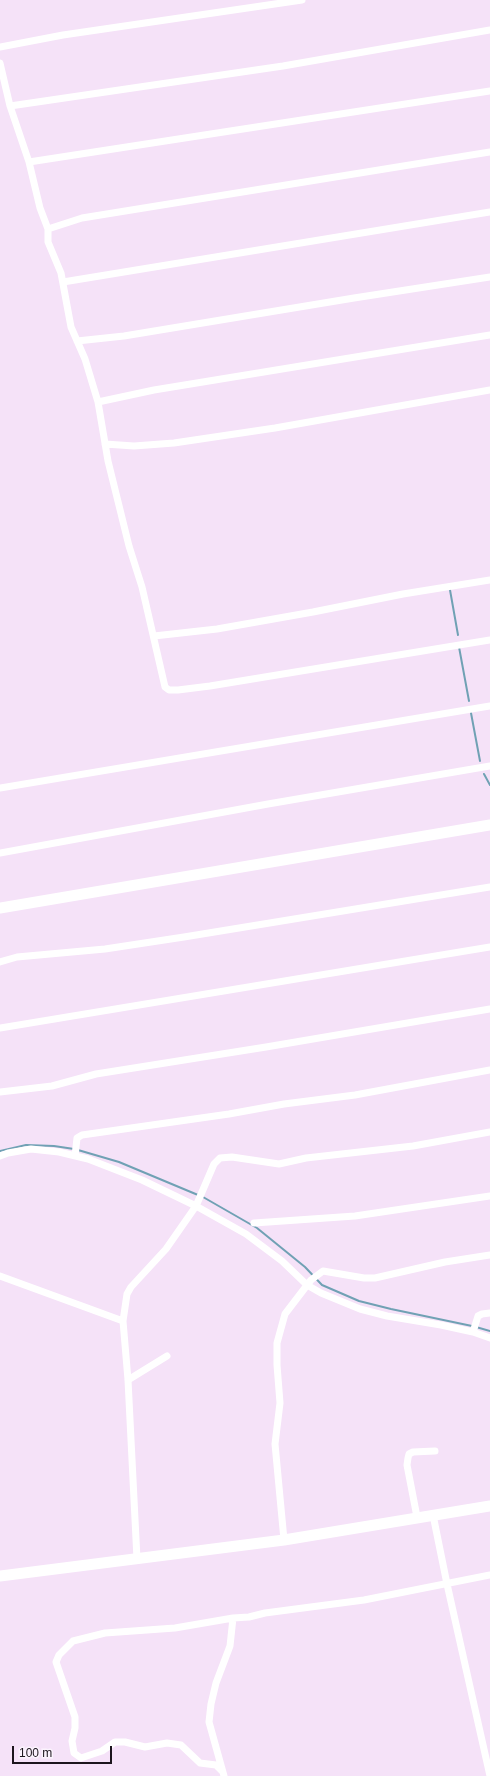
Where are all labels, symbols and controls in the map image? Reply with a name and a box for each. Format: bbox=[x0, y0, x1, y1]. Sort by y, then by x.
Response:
scale bar bbox=[14, 1738, 114, 1764]
text: 100 m bbox=[19, 1746, 52, 1760]

